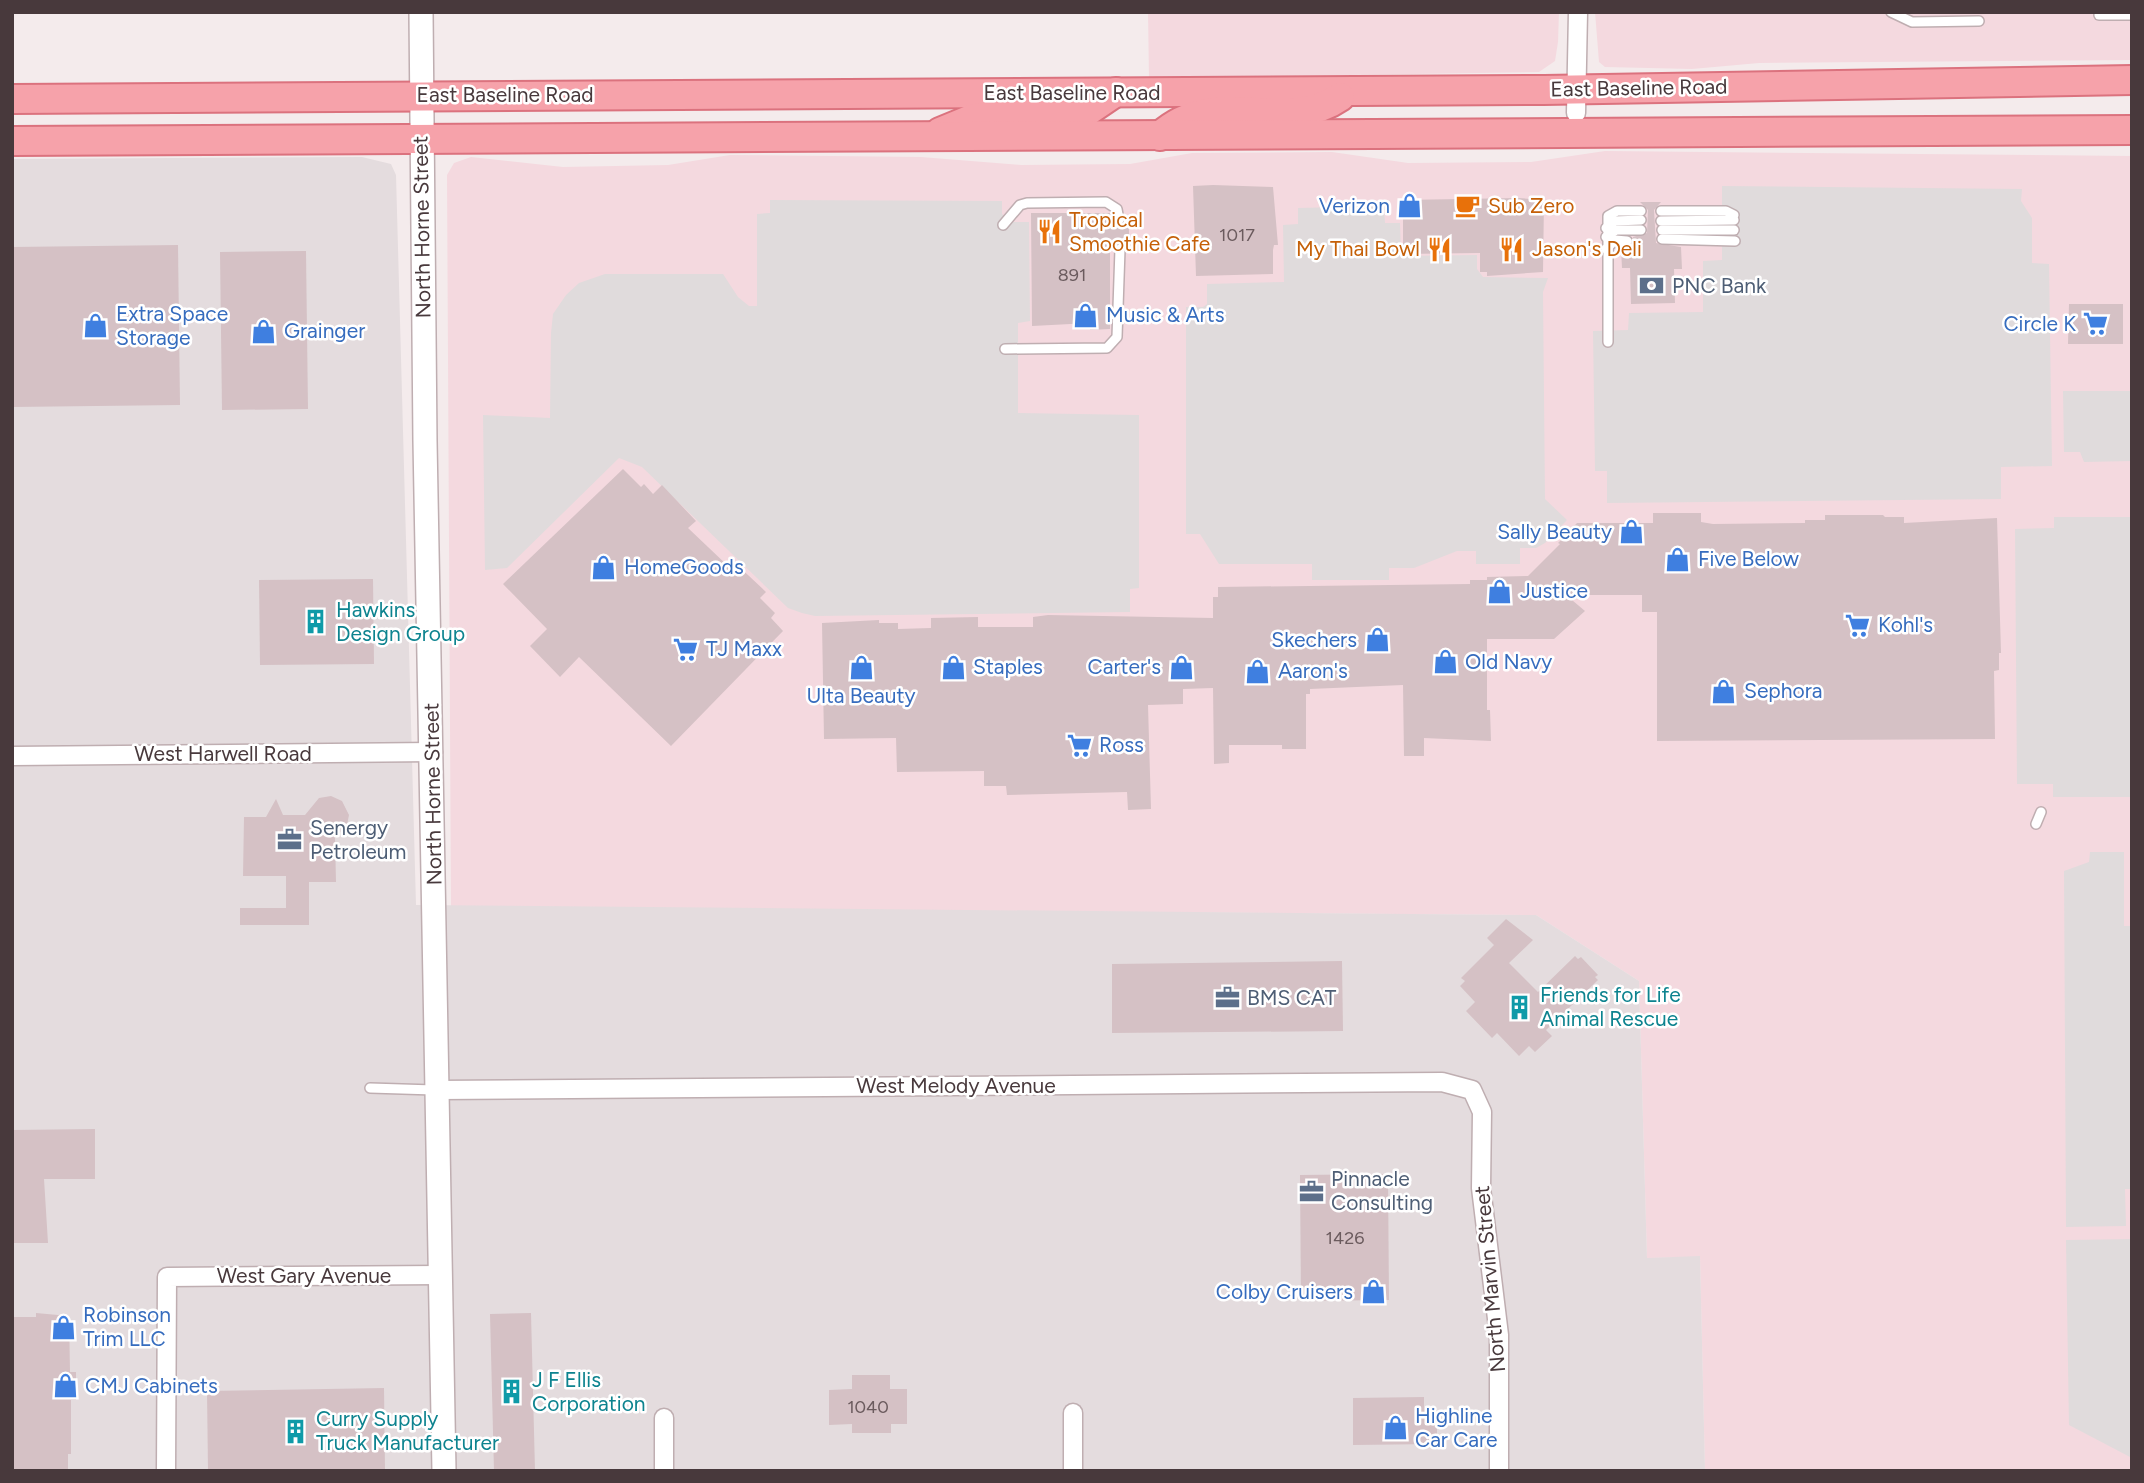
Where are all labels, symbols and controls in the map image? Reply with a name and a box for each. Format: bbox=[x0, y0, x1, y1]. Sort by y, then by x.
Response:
street label: East Baseline Road bbox=[1550, 73, 1728, 102]
street label: East Baseline Road bbox=[983, 80, 1161, 105]
street label: East Baseline Road bbox=[416, 82, 594, 107]
street label: North Horne Street bbox=[407, 135, 436, 319]
shop icon: Verizon bbox=[1396, 192, 1424, 220]
cafe icon: Sub Zero bbox=[1454, 192, 1482, 220]
place label: Verizon bbox=[1319, 193, 1390, 218]
place label: Sub Zero bbox=[1488, 193, 1574, 218]
place label: Tropical Smoothie Cafe bbox=[1069, 207, 1210, 256]
restaurant icon: Tropical Smoothie Cafe bbox=[1035, 218, 1063, 246]
house number: 1017 bbox=[1219, 224, 1255, 246]
restaurant icon: My Thai Bowl bbox=[1426, 235, 1454, 263]
restaurant icon: Jason's Deli bbox=[1498, 235, 1526, 263]
place label: My Thai Bowl bbox=[1296, 236, 1420, 261]
place label: Jason's Deli bbox=[1532, 236, 1642, 261]
house number: 891 bbox=[1058, 264, 1086, 286]
bank icon: PNC Bank bbox=[1638, 272, 1666, 300]
place label: PNC Bank bbox=[1672, 273, 1767, 298]
place label: Extra Space Storage bbox=[116, 301, 228, 350]
shop icon: Music & Arts bbox=[1072, 301, 1100, 329]
place label: Music & Arts bbox=[1106, 302, 1224, 327]
supermarket icon: Circle K bbox=[2082, 310, 2110, 338]
place label: Circle K bbox=[2003, 311, 2076, 336]
shop icon: Extra Space Storage bbox=[82, 312, 110, 340]
shop icon: Grainger bbox=[250, 317, 278, 345]
place label: Grainger bbox=[284, 318, 365, 343]
shop icon: Sally Beauty bbox=[1618, 518, 1646, 546]
place label: Sally Beauty bbox=[1497, 519, 1612, 544]
shop icon: Five Below bbox=[1664, 545, 1692, 573]
place label: Five Below bbox=[1698, 546, 1799, 571]
shop icon: HomeGoods bbox=[590, 553, 618, 581]
place label: HomeGoods bbox=[624, 554, 744, 579]
shop icon: Justice bbox=[1486, 577, 1514, 605]
place label: Justice bbox=[1520, 578, 1588, 603]
place label: Hawkins Design Group bbox=[336, 597, 465, 646]
building icon: Hawkins Design Group bbox=[302, 608, 330, 636]
supermarket icon: Kohl's bbox=[1844, 611, 1872, 639]
place label: Kohl's bbox=[1878, 612, 1933, 637]
shop icon: Skechers bbox=[1363, 626, 1391, 654]
place label: Skechers bbox=[1271, 627, 1357, 652]
supermarket icon: TJ Maxx bbox=[672, 635, 700, 663]
place label: TJ Maxx bbox=[706, 636, 782, 661]
shop icon: Old Navy bbox=[1431, 648, 1459, 676]
place label: Old Navy bbox=[1465, 649, 1552, 674]
shop icon: Ulta Beauty bbox=[847, 653, 875, 681]
shop icon: Staples bbox=[939, 653, 967, 681]
shop icon: Carter's bbox=[1167, 653, 1195, 681]
place label: Staples bbox=[973, 654, 1043, 679]
place label: Carter's bbox=[1088, 654, 1161, 679]
shop icon: Aaron's bbox=[1244, 657, 1272, 685]
place label: Aaron's bbox=[1278, 658, 1348, 683]
shop icon: Sephora bbox=[1710, 677, 1738, 705]
place label: Sephora bbox=[1744, 678, 1822, 703]
place label: Ulta Beauty bbox=[807, 683, 915, 708]
street label: North Horne Street bbox=[418, 702, 447, 886]
supermarket icon: Ross bbox=[1065, 731, 1093, 759]
place label: Ross bbox=[1099, 732, 1144, 757]
street label: West Harwell Road bbox=[134, 741, 312, 766]
place label: Senergy Petroleum bbox=[310, 815, 406, 864]
office icon: Senergy Petroleum bbox=[276, 826, 304, 854]
place label: Friends for Life Animal Rescue bbox=[1540, 982, 1681, 1031]
office icon: BMS CAT bbox=[1213, 984, 1241, 1012]
place label: BMS CAT bbox=[1247, 985, 1337, 1010]
building icon: Friends for Life Animal Rescue bbox=[1506, 993, 1534, 1021]
street label: West Melody Avenue bbox=[856, 1073, 1056, 1098]
place label: Pinnacle Consulting bbox=[1331, 1166, 1433, 1215]
office icon: Pinnacle Consulting bbox=[1297, 1177, 1325, 1205]
street label: North Marvin Street bbox=[1469, 1185, 1510, 1374]
house number: 1426 bbox=[1326, 1227, 1364, 1249]
street label: West Gary Avenue bbox=[217, 1263, 391, 1288]
shop icon: Colby Cruisers bbox=[1359, 1278, 1387, 1306]
place label: Colby Cruisers bbox=[1216, 1279, 1353, 1304]
place label: Robinson Trim LLC bbox=[83, 1302, 171, 1351]
shop icon: Robinson Trim LLC bbox=[49, 1313, 77, 1341]
place label: J F Ellis Corporation bbox=[532, 1367, 646, 1416]
shop icon: CMJ Cabinets bbox=[51, 1372, 79, 1400]
place label: CMJ Cabinets bbox=[85, 1373, 218, 1398]
building icon: J F Ellis Corporation bbox=[498, 1378, 526, 1406]
house number: 1040 bbox=[847, 1396, 889, 1418]
place label: Highline Car Care bbox=[1415, 1403, 1498, 1452]
place label: Curry Supply Truck Manufacturer bbox=[316, 1406, 499, 1455]
shop icon: Highline Car Care bbox=[1381, 1414, 1409, 1442]
building icon: Curry Supply Truck Manufacturer bbox=[282, 1417, 310, 1445]

